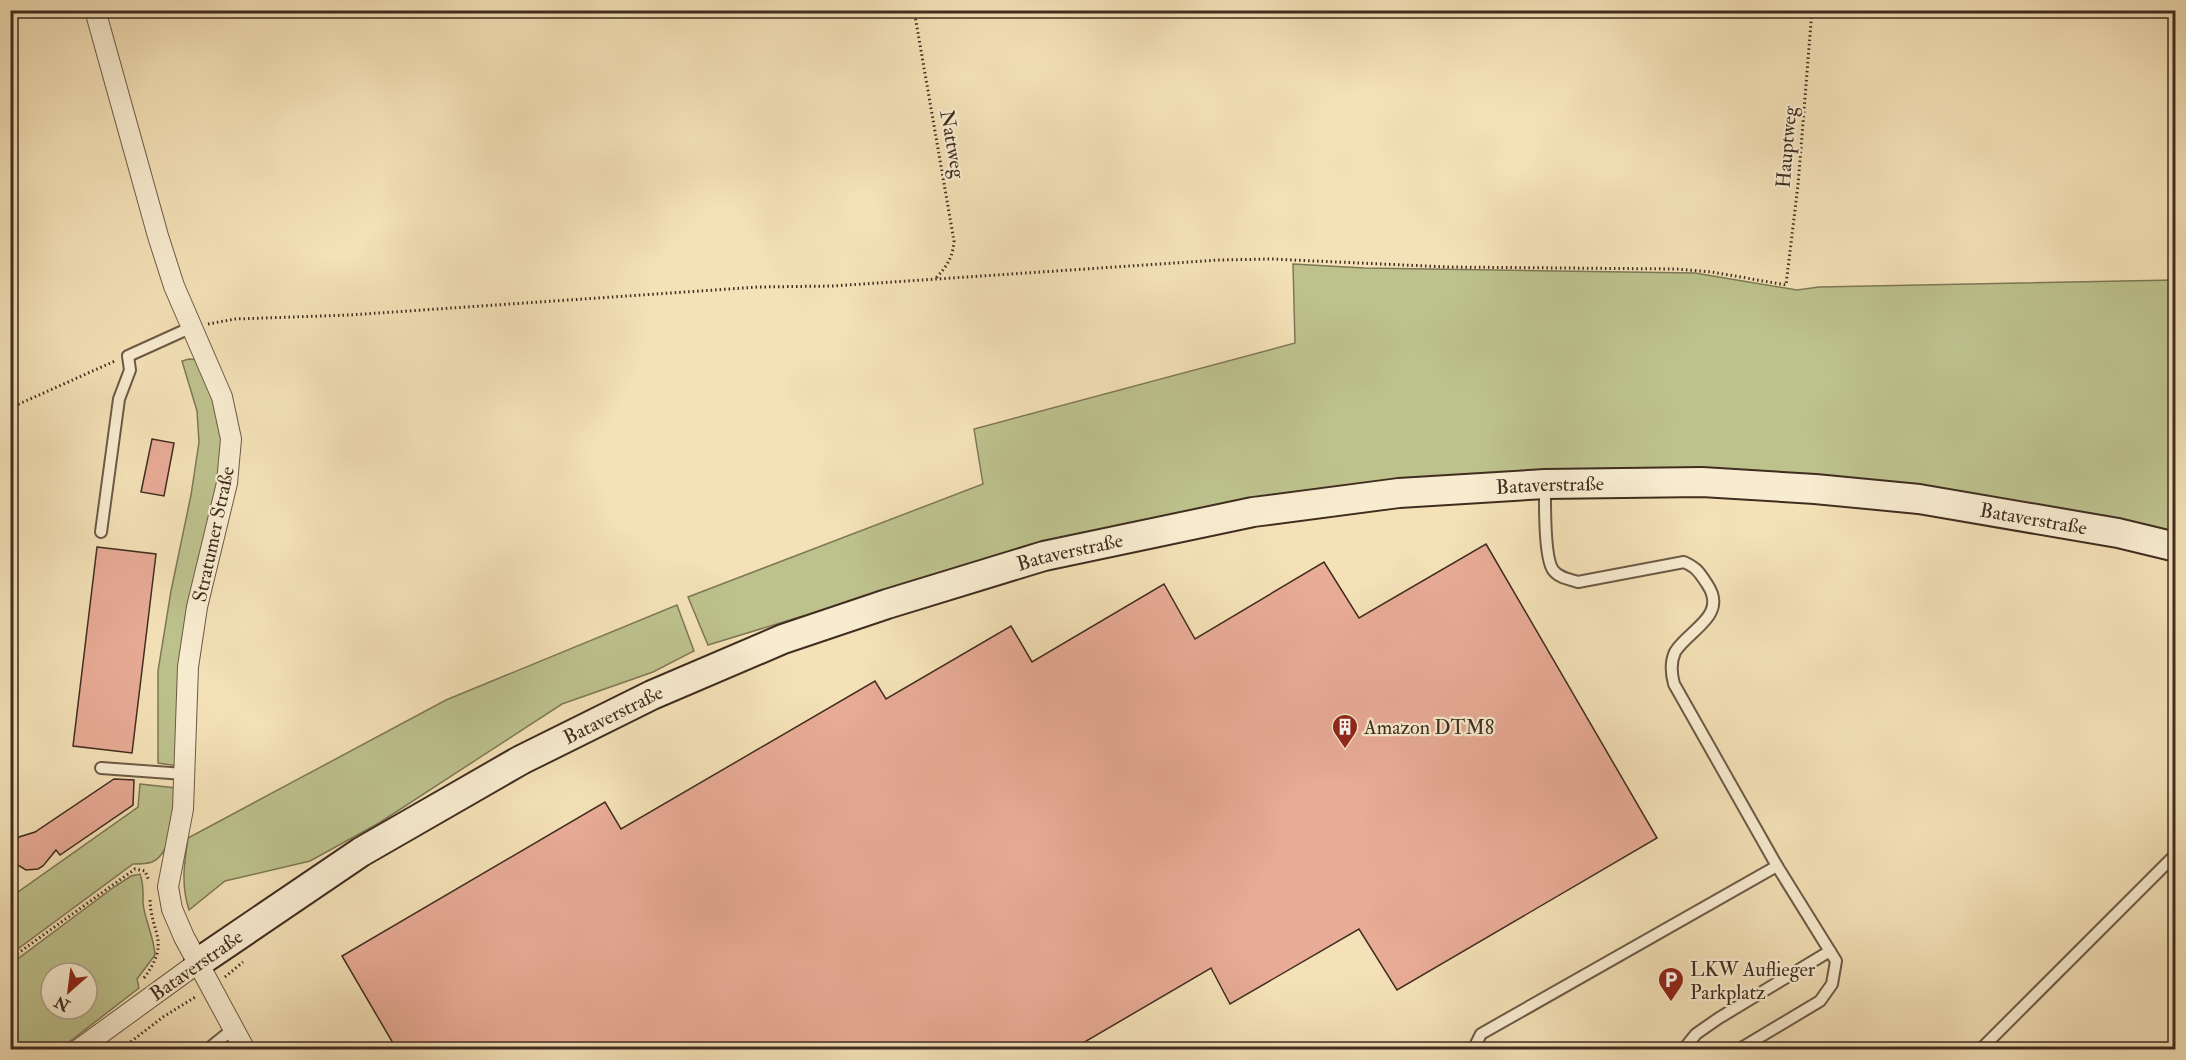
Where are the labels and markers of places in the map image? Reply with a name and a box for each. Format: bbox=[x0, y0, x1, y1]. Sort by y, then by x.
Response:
building icon: Amazon DTM8 bbox=[1330, 712, 1360, 750]
place label: Amazon DTM8 bbox=[1363, 715, 1494, 740]
place label: LKW Auflieger Parkplatz bbox=[1690, 957, 1816, 1006]
parking icon: LKW Auflieger Parkplatz bbox=[1656, 965, 1686, 1003]

